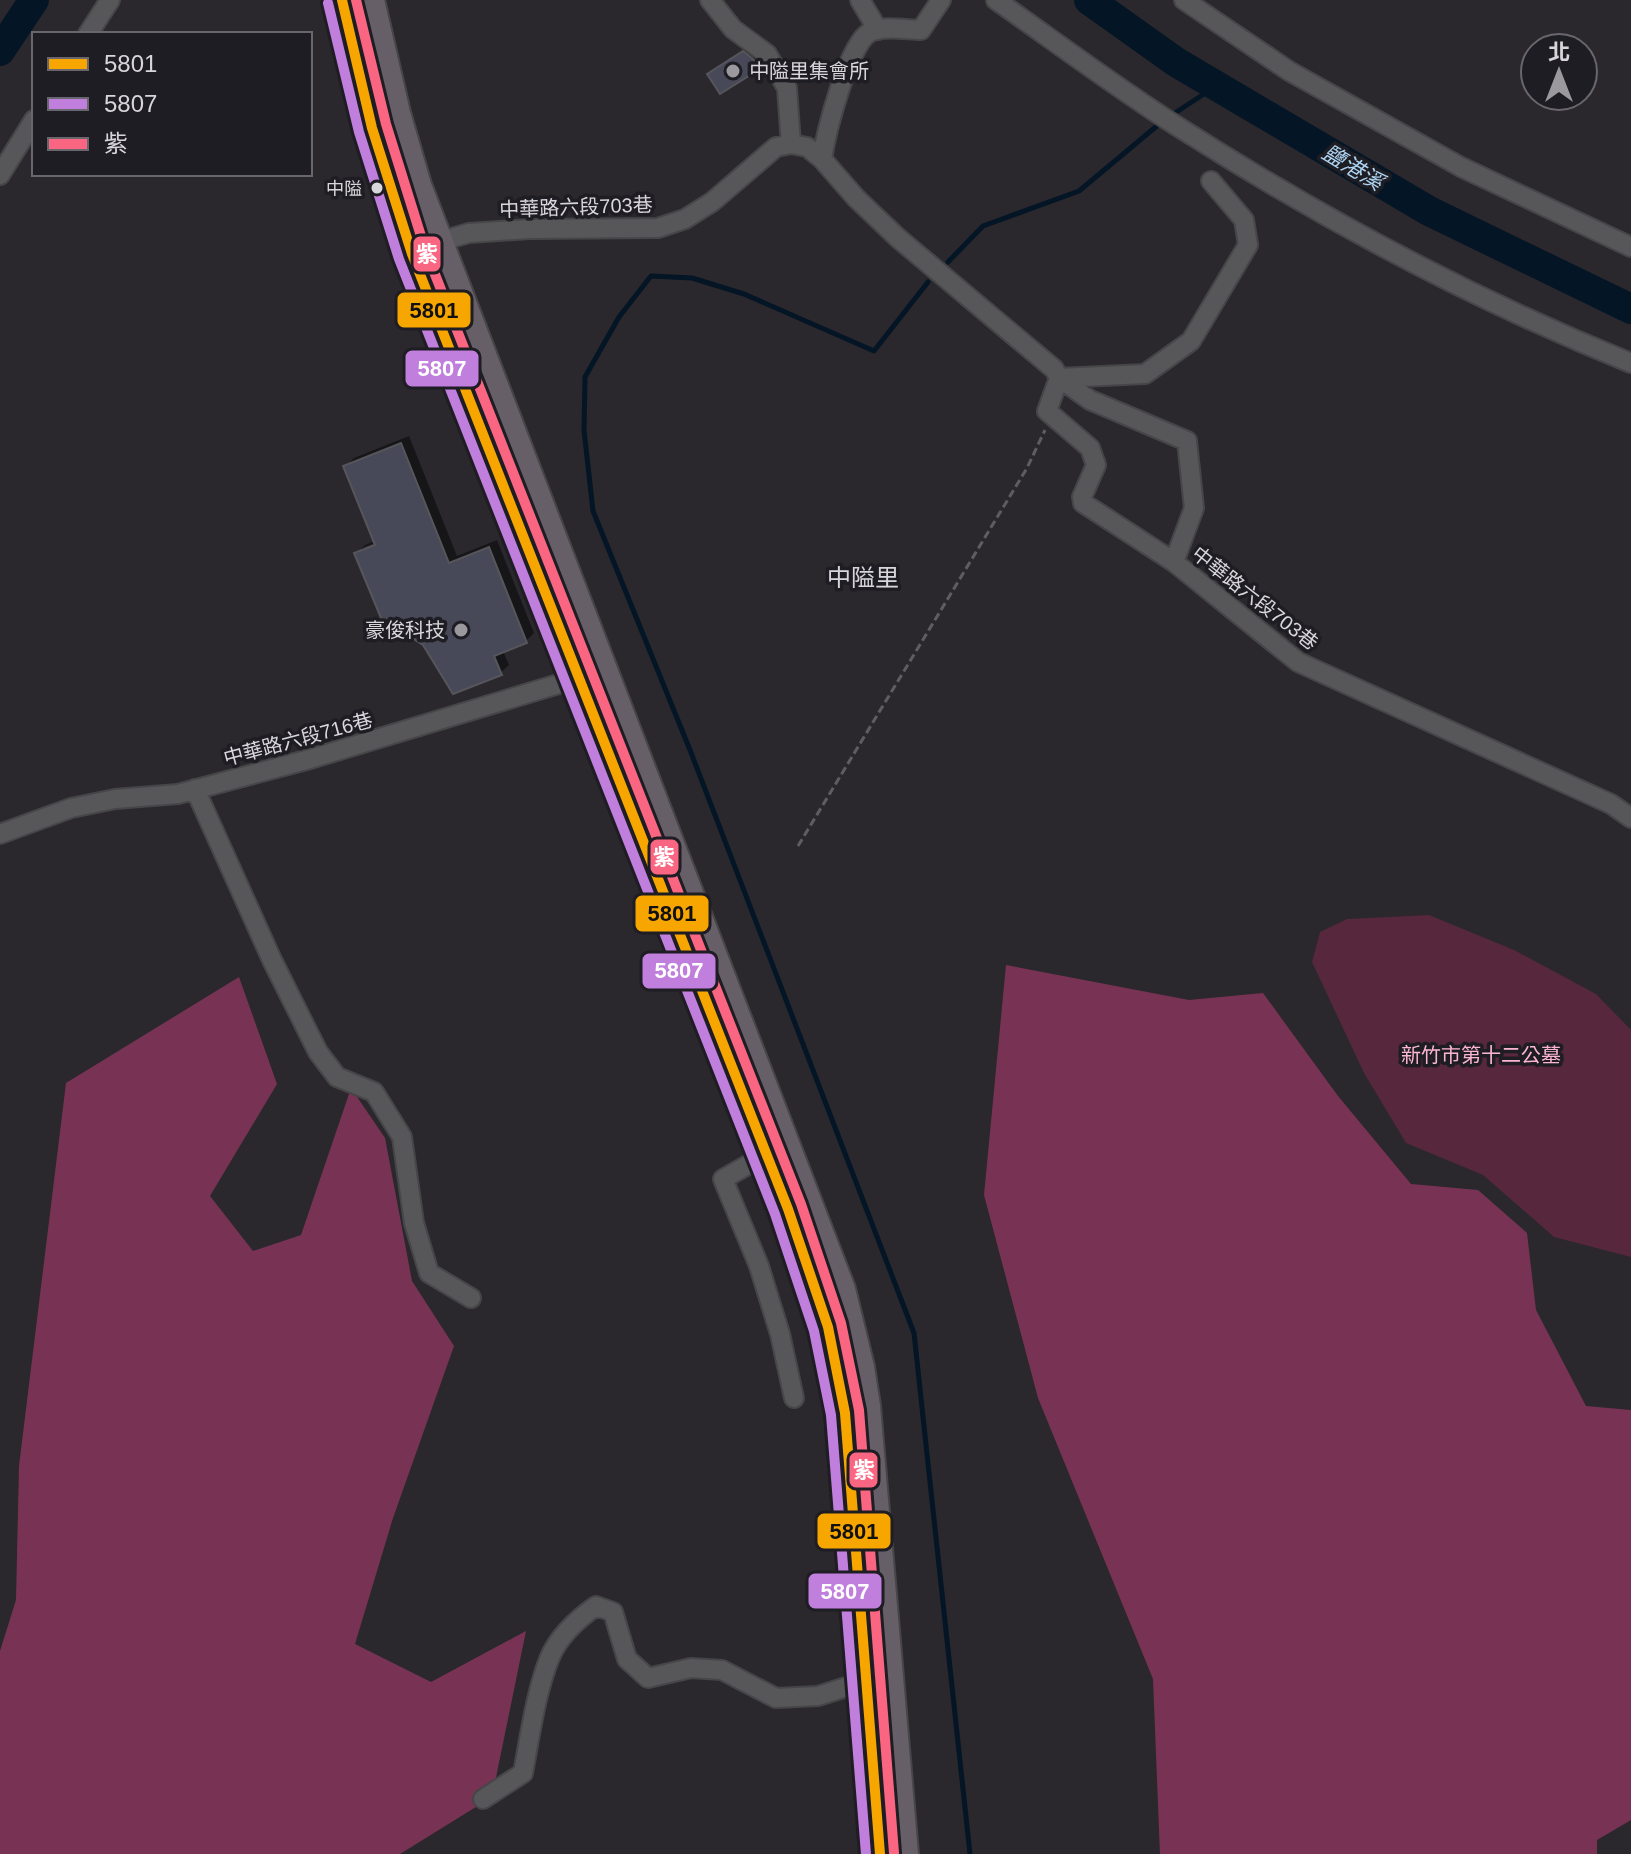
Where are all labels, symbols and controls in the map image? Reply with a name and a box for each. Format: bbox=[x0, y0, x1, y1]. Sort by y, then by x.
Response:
legend bbox=[32, 32, 312, 176]
north arrow bbox=[1519, 32, 1599, 112]
text: 北 bbox=[1548, 40, 1570, 65]
text: 5801 bbox=[104, 50, 157, 77]
place label: 中隘里集會所 bbox=[749, 60, 869, 82]
marker: 中隘里集會所 bbox=[724, 62, 742, 80]
text: 5807 bbox=[104, 90, 157, 117]
text: 紫 bbox=[104, 130, 128, 157]
water label: 鹽港溪 bbox=[1318, 140, 1390, 197]
place label: 中隘 bbox=[326, 179, 362, 199]
marker: 中隘 bbox=[369, 180, 385, 196]
street label: 中華路六段703巷 bbox=[499, 193, 653, 221]
line badge: 紫 bbox=[412, 235, 442, 273]
text: 紫 bbox=[416, 242, 438, 267]
line badge: 5801 bbox=[396, 291, 472, 329]
text: 5801 bbox=[410, 298, 458, 323]
line badge: 5807 bbox=[404, 349, 480, 388]
text: 5807 bbox=[418, 356, 466, 381]
street label: 中華路六段703巷 bbox=[1188, 542, 1322, 654]
district label: 中隘里 bbox=[827, 564, 899, 591]
place label: 豪俊科技 bbox=[365, 619, 445, 641]
marker: 豪俊科技 bbox=[452, 621, 470, 639]
street label: 中華路六段716巷 bbox=[221, 709, 375, 769]
line badge: 紫 bbox=[649, 838, 680, 876]
text: 紫 bbox=[653, 845, 675, 870]
line badge: 5801 bbox=[634, 894, 710, 933]
text: 5801 bbox=[648, 901, 696, 926]
line badge: 5807 bbox=[641, 952, 717, 990]
text: 5807 bbox=[655, 958, 703, 983]
park label: 新竹市第十二公墓 bbox=[1401, 1044, 1561, 1066]
line badge: 紫 bbox=[848, 1451, 879, 1489]
text: 紫 bbox=[853, 1458, 875, 1483]
line badge: 5801 bbox=[816, 1512, 892, 1550]
text: 5801 bbox=[830, 1519, 878, 1544]
line badge: 5807 bbox=[807, 1572, 883, 1610]
text: 5807 bbox=[821, 1579, 869, 1604]

